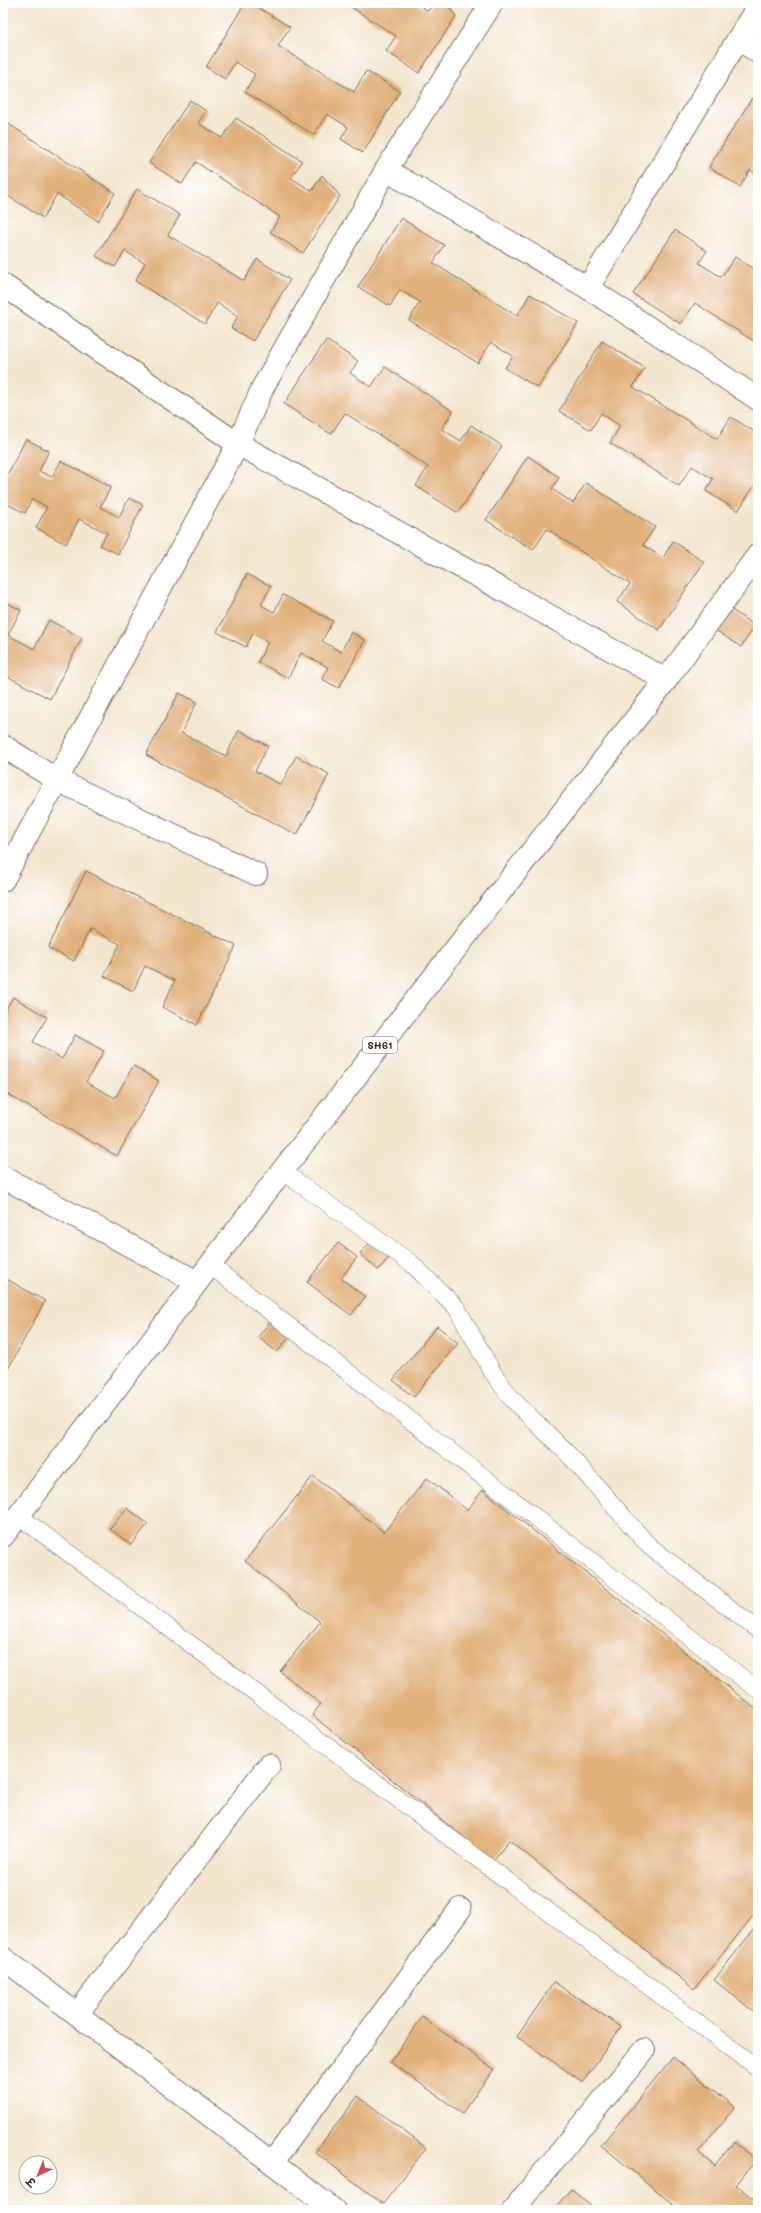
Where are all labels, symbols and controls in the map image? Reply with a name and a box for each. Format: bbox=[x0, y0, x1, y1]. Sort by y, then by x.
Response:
road number: SH61 bbox=[363, 1037, 397, 1053]
north arrow bbox=[18, 2155, 58, 2195]
text: उ bbox=[22, 2173, 39, 2191]

